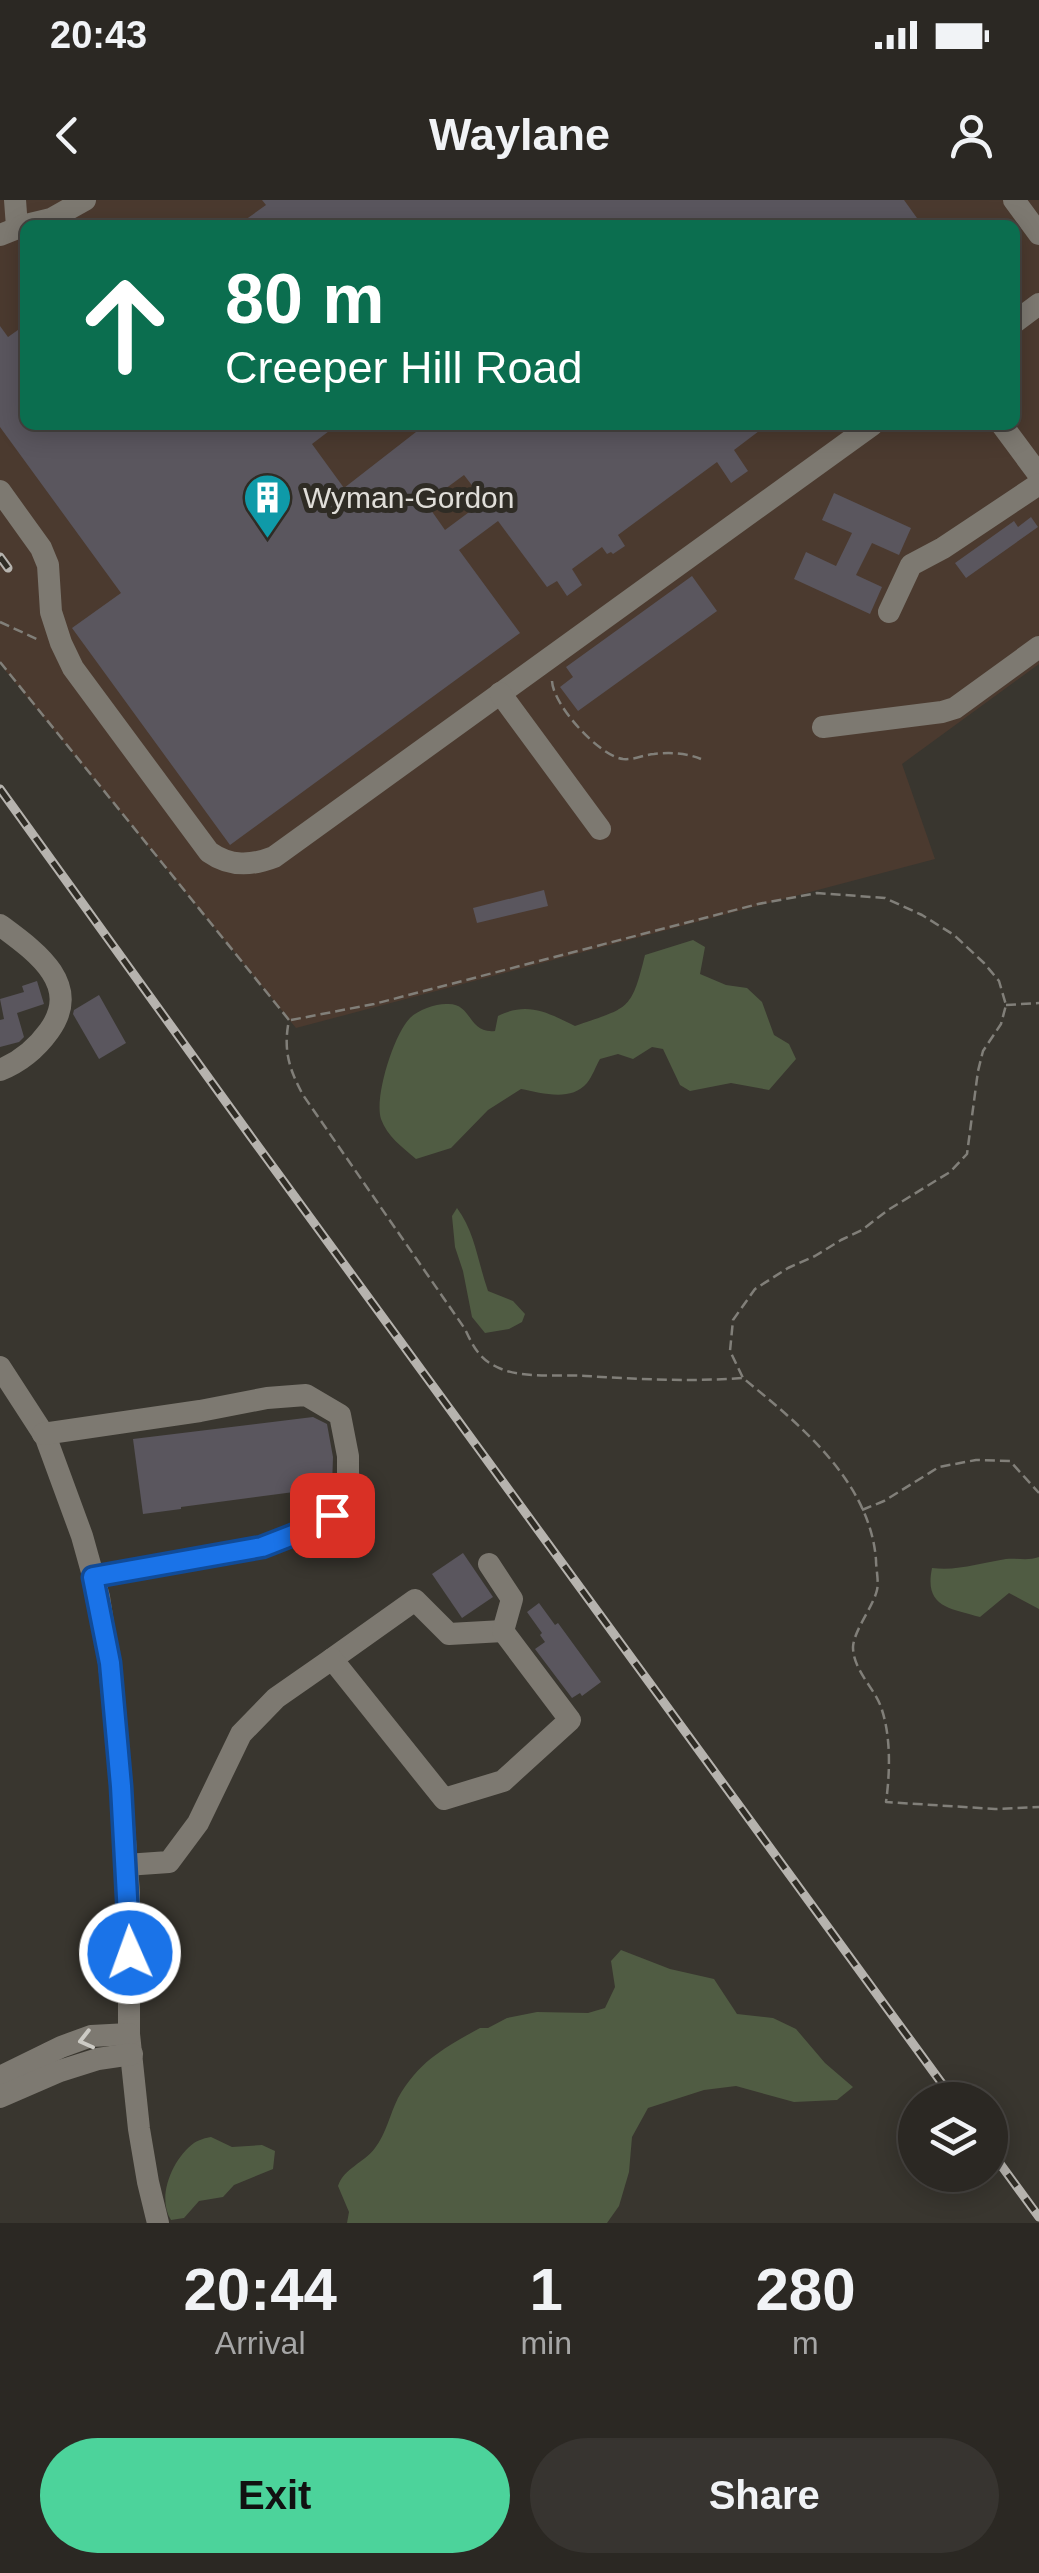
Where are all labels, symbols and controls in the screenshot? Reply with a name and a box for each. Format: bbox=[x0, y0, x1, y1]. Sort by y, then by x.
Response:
text: 20:43 bbox=[50, 14, 147, 56]
icon: back bbox=[40, 108, 95, 163]
icon: person bbox=[944, 108, 999, 163]
text: Waylane bbox=[429, 109, 610, 160]
icon: ahead bbox=[60, 260, 190, 390]
text: 80 m bbox=[225, 260, 385, 338]
text: Creeper Hill Road bbox=[225, 342, 583, 393]
building icon: Wyman-Gordon bbox=[242, 472, 294, 540]
place label: Wyman-Gordon bbox=[303, 481, 514, 514]
pin bbox=[290, 1473, 375, 1558]
icon: arrive bbox=[305, 1488, 360, 1543]
position arrow bbox=[78, 1901, 182, 2005]
one-way arrow bbox=[78, 2028, 95, 2049]
map controls bbox=[898, 2082, 1008, 2192]
button: layers bbox=[898, 2082, 1008, 2192]
text: 20:44 bbox=[183, 2256, 337, 2323]
text: 1 bbox=[529, 2256, 563, 2323]
text: 280 bbox=[755, 2256, 856, 2323]
text: Arrival bbox=[215, 2325, 306, 2361]
text: min bbox=[520, 2325, 572, 2361]
text: m bbox=[792, 2325, 819, 2361]
button: Exit bbox=[40, 2438, 510, 2553]
button: Share bbox=[530, 2438, 999, 2553]

